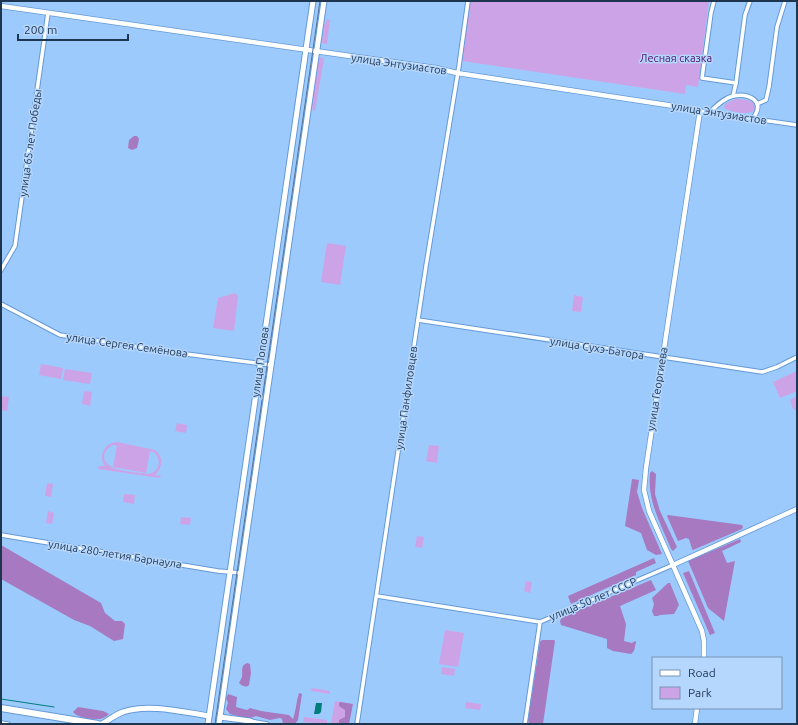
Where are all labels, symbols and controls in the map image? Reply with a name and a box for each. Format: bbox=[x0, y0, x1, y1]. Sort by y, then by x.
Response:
scale bar bbox=[18, 16, 128, 42]
text: 200 m bbox=[24, 23, 57, 36]
street label: улица Энтузиастов bbox=[350, 51, 448, 77]
park label: Лесная сказка bbox=[640, 52, 712, 64]
street label: улица 65 лет Победы bbox=[16, 88, 44, 198]
street label: улица Энтузиастов bbox=[670, 100, 768, 126]
street label: улица Попова bbox=[249, 326, 271, 398]
street label: улица Сергея Семёнова bbox=[66, 331, 188, 359]
street label: улица Сухэ-Батора bbox=[549, 335, 645, 361]
street label: улица Панфиловцев bbox=[393, 345, 419, 451]
street label: улица Георгиева bbox=[644, 346, 670, 432]
street label: улица 280-летия Барнаула bbox=[47, 538, 183, 570]
street label: улица 50 лет СССР bbox=[547, 575, 639, 623]
legend bbox=[652, 657, 782, 709]
text: Road bbox=[688, 666, 716, 679]
text: Park bbox=[688, 686, 712, 699]

